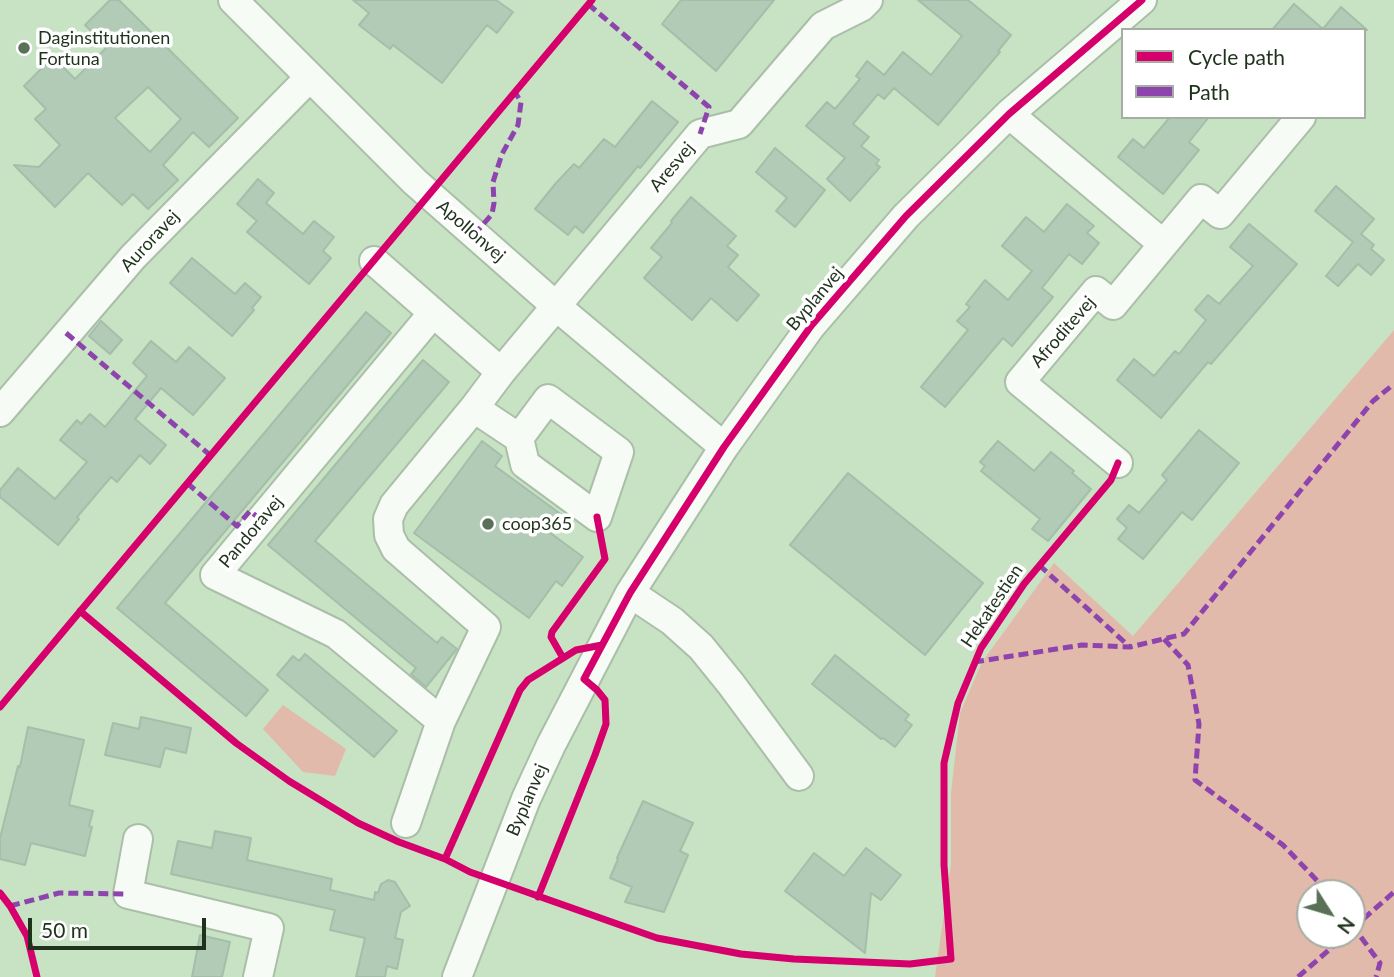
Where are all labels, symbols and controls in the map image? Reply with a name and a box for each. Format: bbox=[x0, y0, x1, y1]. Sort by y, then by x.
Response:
place label: Daginstitutionen Fortuna bbox=[38, 27, 170, 70]
legend bbox=[1121, 28, 1366, 119]
marker: Daginstitutionen Fortuna bbox=[16, 40, 32, 56]
text: Cycle path bbox=[1188, 44, 1285, 69]
text: Path bbox=[1188, 79, 1230, 104]
street label: Aresvej bbox=[645, 138, 699, 196]
street label: Apollonvej bbox=[432, 195, 510, 267]
street label: Auroravej bbox=[116, 206, 184, 276]
street label: Byplanvej bbox=[782, 263, 848, 335]
street label: Afroditevej bbox=[1026, 292, 1100, 372]
street label: Pandoravej bbox=[215, 491, 287, 573]
place label: coop365 bbox=[502, 513, 572, 535]
marker: coop365 bbox=[480, 516, 496, 532]
street label: Hekatestien bbox=[956, 560, 1028, 652]
street label: Byplanvej bbox=[502, 760, 552, 840]
north arrow bbox=[1296, 879, 1366, 949]
scale bar bbox=[32, 904, 210, 948]
text: N bbox=[1333, 913, 1360, 938]
text: 50 m bbox=[41, 917, 88, 942]

